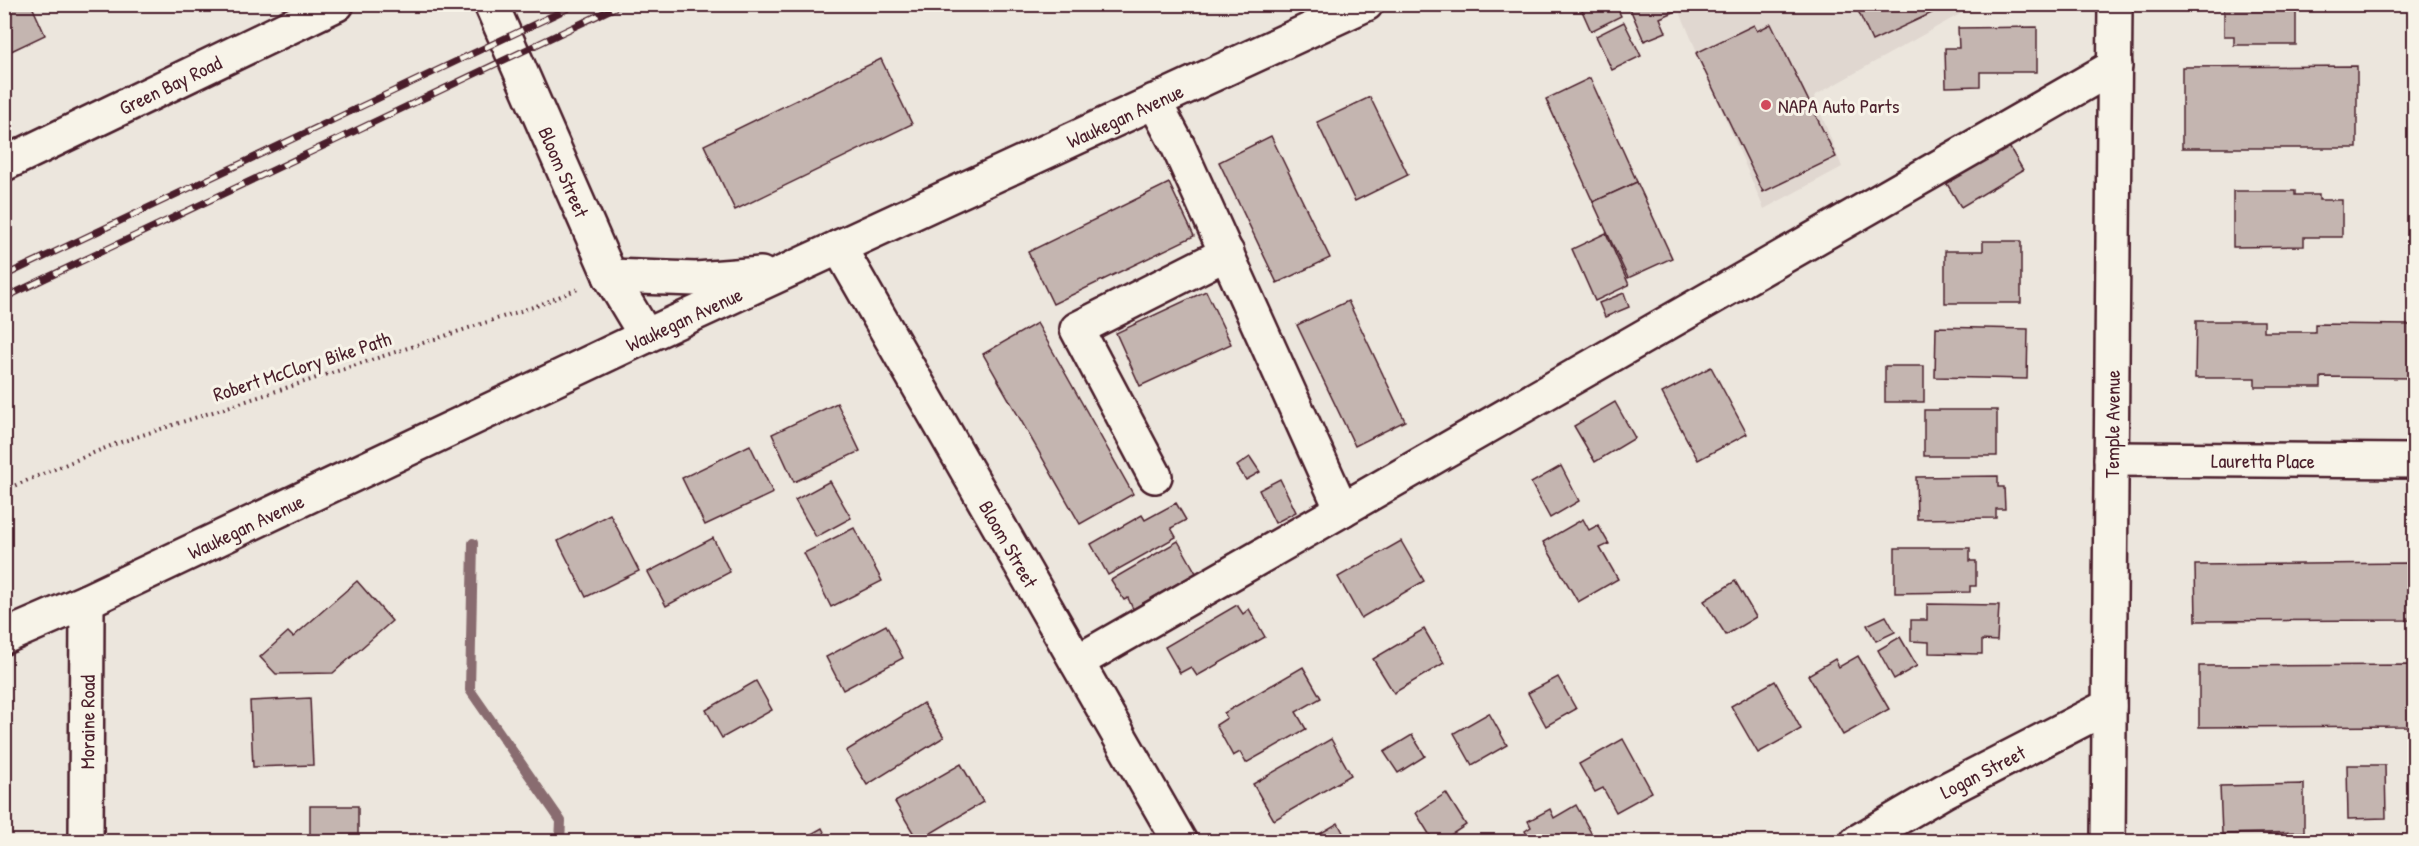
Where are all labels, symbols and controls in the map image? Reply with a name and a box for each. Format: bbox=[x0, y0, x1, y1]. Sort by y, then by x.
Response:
street label: Green Bay Road bbox=[114, 48, 226, 120]
street label: Waukegan Avenue bbox=[1062, 77, 1187, 154]
place label: NAPA Auto Parts bbox=[1778, 92, 1900, 119]
marker: NAPA Auto Parts bbox=[1759, 98, 1773, 112]
street label: Bloom Street bbox=[533, 122, 596, 222]
street label: Waukegan Avenue bbox=[621, 280, 747, 358]
street label: Robert McClory Bike Path bbox=[210, 324, 394, 408]
street label: Temple Avenue bbox=[2098, 370, 2125, 478]
street label: Lauretta Place bbox=[2211, 446, 2315, 474]
street label: Waukegan Avenue bbox=[183, 487, 308, 565]
street label: Bloom Street bbox=[973, 495, 1045, 593]
street label: Moraine Road bbox=[73, 675, 100, 769]
street label: Logan Street bbox=[1935, 738, 2031, 804]

